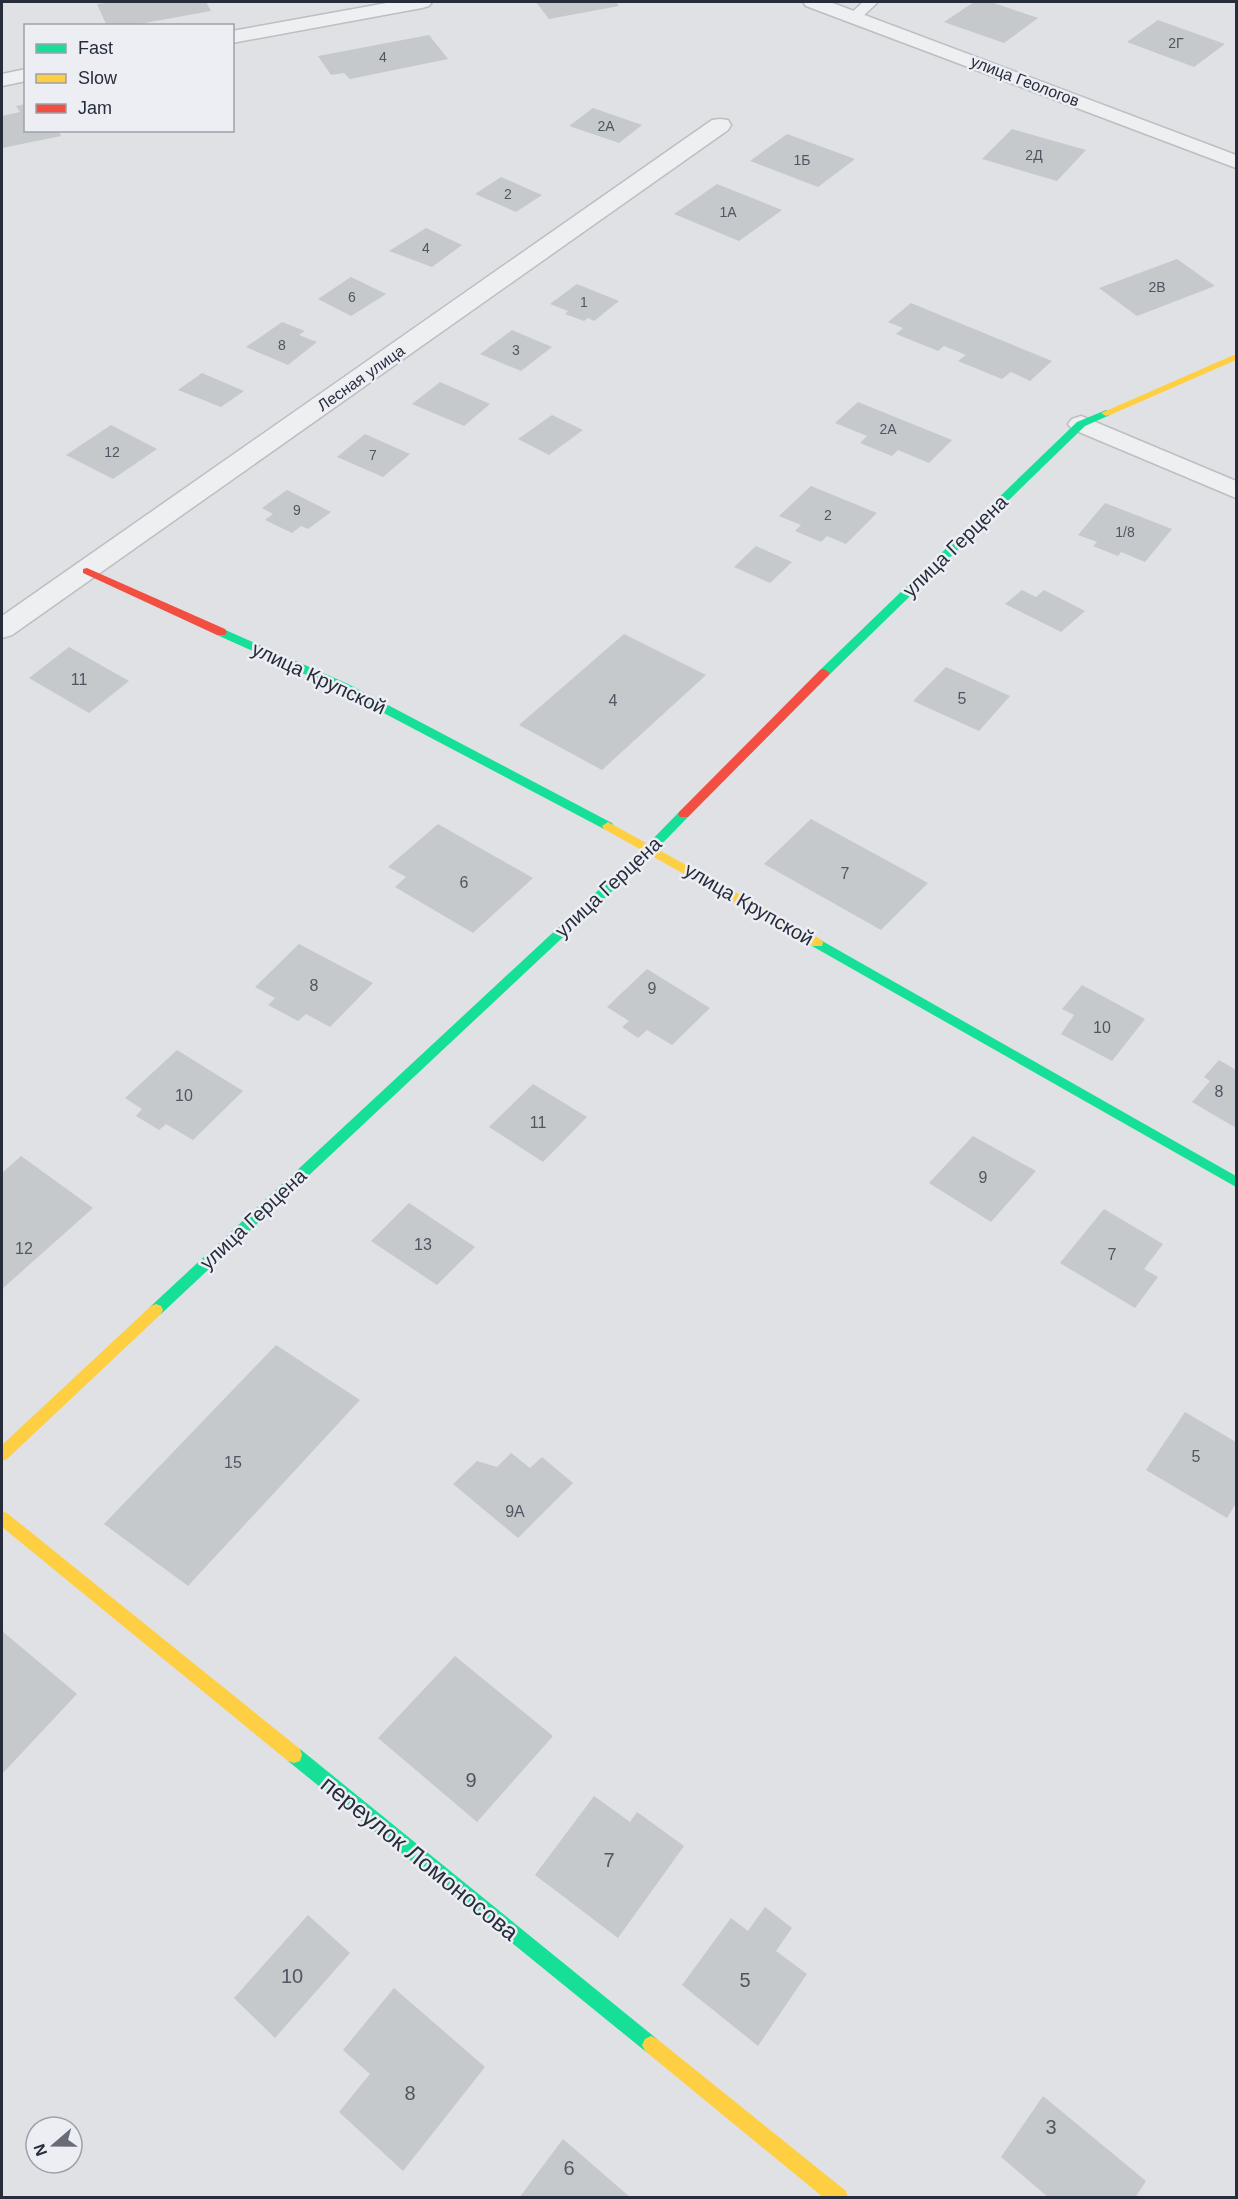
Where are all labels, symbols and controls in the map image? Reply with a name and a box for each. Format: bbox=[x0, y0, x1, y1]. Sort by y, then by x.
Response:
legend bbox=[24, 24, 234, 132]
house number: 2Г bbox=[1168, 35, 1184, 51]
text: Fast bbox=[78, 38, 113, 58]
house number: 4 bbox=[379, 49, 387, 65]
street label: улица Геологов bbox=[968, 53, 1082, 109]
text: Slow bbox=[78, 68, 118, 88]
text: Jam bbox=[78, 98, 112, 118]
house number: 2А bbox=[597, 118, 615, 134]
house number: 2Д bbox=[1025, 147, 1043, 163]
house number: 1Б bbox=[794, 152, 810, 168]
house number: 2 bbox=[504, 186, 512, 202]
house number: 1А bbox=[719, 204, 737, 220]
house number: 4 bbox=[422, 240, 430, 256]
house number: 2В bbox=[1148, 279, 1166, 295]
house number: 6 bbox=[348, 289, 356, 305]
house number: 1 bbox=[580, 294, 588, 310]
house number: 8 bbox=[278, 337, 286, 353]
street label: Лесная улица bbox=[314, 342, 408, 414]
house number: 3 bbox=[512, 342, 520, 358]
house number: 2А bbox=[879, 421, 897, 437]
house number: 12 bbox=[104, 444, 120, 460]
house number: 7 bbox=[369, 447, 377, 463]
street label: улица Герцена bbox=[898, 490, 1012, 601]
house number: 9 bbox=[293, 502, 301, 518]
house number: 2 bbox=[824, 507, 832, 523]
house number: 1/8 bbox=[1115, 524, 1135, 540]
street label: улица Крупской bbox=[249, 637, 389, 719]
house number: 11 bbox=[71, 671, 87, 688]
house number: 5 bbox=[958, 690, 967, 707]
house number: 4 bbox=[609, 692, 618, 709]
street label: улица Герцена bbox=[550, 832, 666, 942]
street label: улица Крупской bbox=[681, 858, 817, 950]
house number: 7 bbox=[841, 865, 850, 882]
house number: 6 bbox=[460, 874, 469, 891]
house number: 8 bbox=[310, 977, 319, 994]
house number: 9 bbox=[648, 980, 657, 997]
house number: 10 bbox=[1093, 1019, 1111, 1036]
house number: 8 bbox=[1215, 1083, 1224, 1100]
house number: 10 bbox=[175, 1087, 193, 1104]
house number: 11 bbox=[530, 1114, 546, 1131]
street label: улица Герцена bbox=[195, 1164, 311, 1274]
house number: 9 bbox=[979, 1169, 988, 1186]
house number: 13 bbox=[414, 1236, 432, 1253]
house number: 12 bbox=[15, 1240, 33, 1257]
house number: 7 bbox=[1108, 1246, 1117, 1263]
house number: 5 bbox=[1192, 1448, 1201, 1465]
house number: 15 bbox=[224, 1454, 242, 1471]
house number: 9А bbox=[505, 1503, 525, 1520]
house number: 9 bbox=[465, 1769, 477, 1791]
street label: переулок Ломоносова bbox=[316, 1770, 525, 1946]
house number: 7 bbox=[603, 1849, 615, 1871]
house number: 10 bbox=[281, 1965, 303, 1987]
house number: 5 bbox=[739, 1969, 751, 1991]
house number: 8 bbox=[404, 2082, 416, 2104]
north arrow bbox=[24, 2115, 84, 2175]
house number: 3 bbox=[1045, 2116, 1057, 2138]
text: N bbox=[30, 2142, 50, 2158]
house number: 6 bbox=[563, 2157, 575, 2179]

